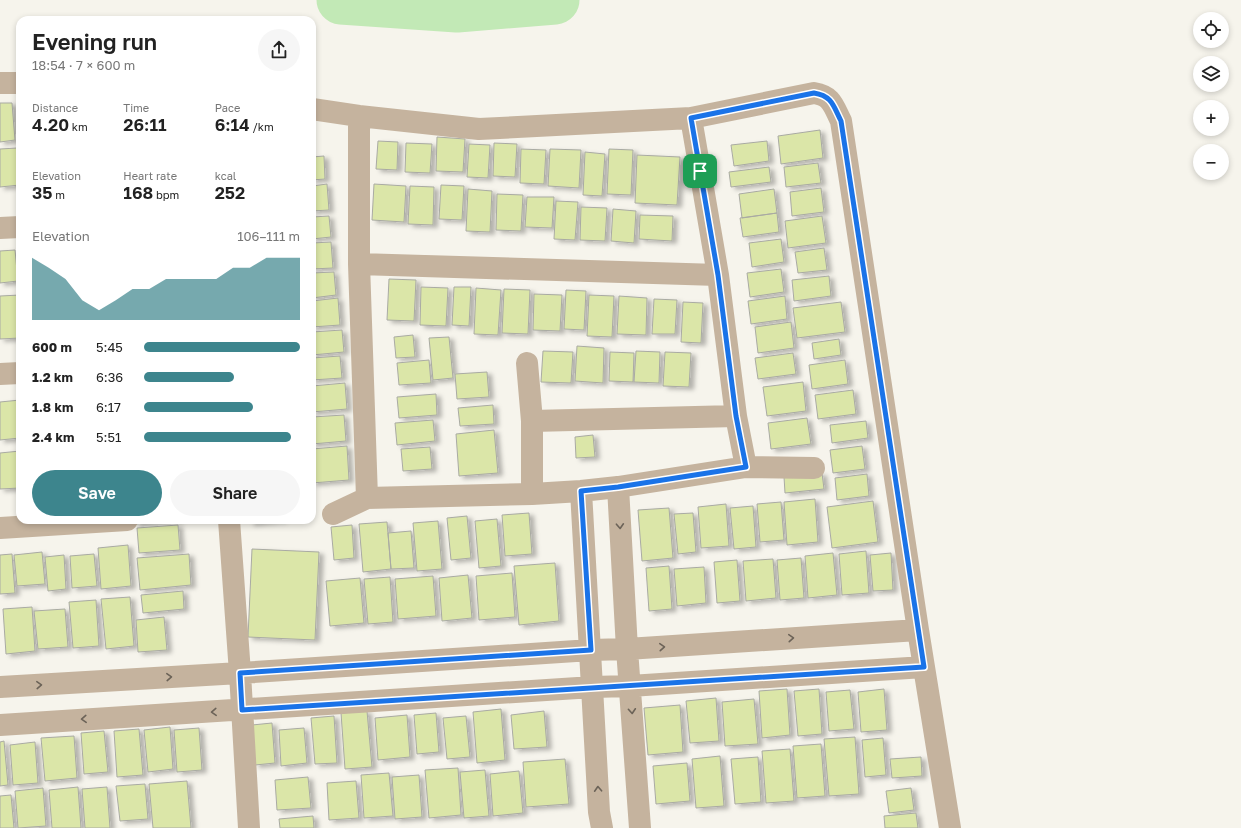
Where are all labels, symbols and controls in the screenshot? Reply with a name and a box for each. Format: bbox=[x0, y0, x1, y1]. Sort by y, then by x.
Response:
map controls bbox=[1193, 12, 1229, 180]
button: locate bbox=[1193, 12, 1229, 48]
text: Evening run bbox=[32, 28, 157, 55]
button: share bbox=[258, 29, 300, 71]
button: layers bbox=[1193, 56, 1229, 92]
text: 18:54 · 7 × 600 m bbox=[32, 57, 135, 73]
button: + bbox=[1193, 100, 1229, 136]
text: Distance bbox=[32, 101, 78, 114]
text: Time bbox=[123, 101, 149, 114]
text: Pace bbox=[215, 101, 240, 114]
text: 4.20 bbox=[32, 114, 69, 135]
text: 26:11 bbox=[123, 114, 167, 135]
text: 6:14 bbox=[215, 114, 250, 135]
text: km bbox=[69, 120, 88, 133]
text: /km bbox=[250, 120, 274, 133]
button: − bbox=[1193, 144, 1229, 180]
pin bbox=[683, 154, 717, 188]
icon: arrive bbox=[689, 160, 711, 182]
text: Elevation bbox=[32, 169, 81, 182]
text: Heart rate bbox=[123, 169, 177, 182]
text: kcal bbox=[215, 169, 236, 182]
text: 35 bbox=[32, 182, 52, 203]
text: 168 bbox=[123, 182, 153, 203]
text: 252 bbox=[215, 182, 245, 203]
text: m bbox=[52, 188, 65, 201]
text: bpm bbox=[153, 188, 179, 201]
text: Elevation bbox=[32, 228, 90, 244]
text: 106–111 m bbox=[237, 228, 300, 244]
text: 600 m bbox=[32, 339, 72, 355]
text: 5:45 bbox=[96, 339, 123, 355]
text: 1.2 km bbox=[32, 369, 73, 385]
text: 6:36 bbox=[96, 369, 123, 385]
text: 1.8 km bbox=[32, 399, 73, 415]
text: 6:17 bbox=[96, 399, 121, 415]
text: 2.4 km bbox=[32, 429, 74, 445]
text: 5:51 bbox=[96, 429, 121, 445]
button: Save bbox=[32, 470, 162, 516]
button: Share bbox=[170, 470, 300, 516]
one-way arrow bbox=[616, 523, 624, 529]
one-way arrow bbox=[788, 634, 794, 643]
one-way arrow bbox=[659, 643, 665, 652]
one-way arrow bbox=[166, 673, 172, 682]
one-way arrow bbox=[36, 681, 42, 689]
one-way arrow bbox=[211, 707, 217, 716]
one-way arrow bbox=[627, 708, 636, 714]
one-way arrow bbox=[81, 715, 87, 724]
one-way arrow bbox=[594, 786, 603, 792]

